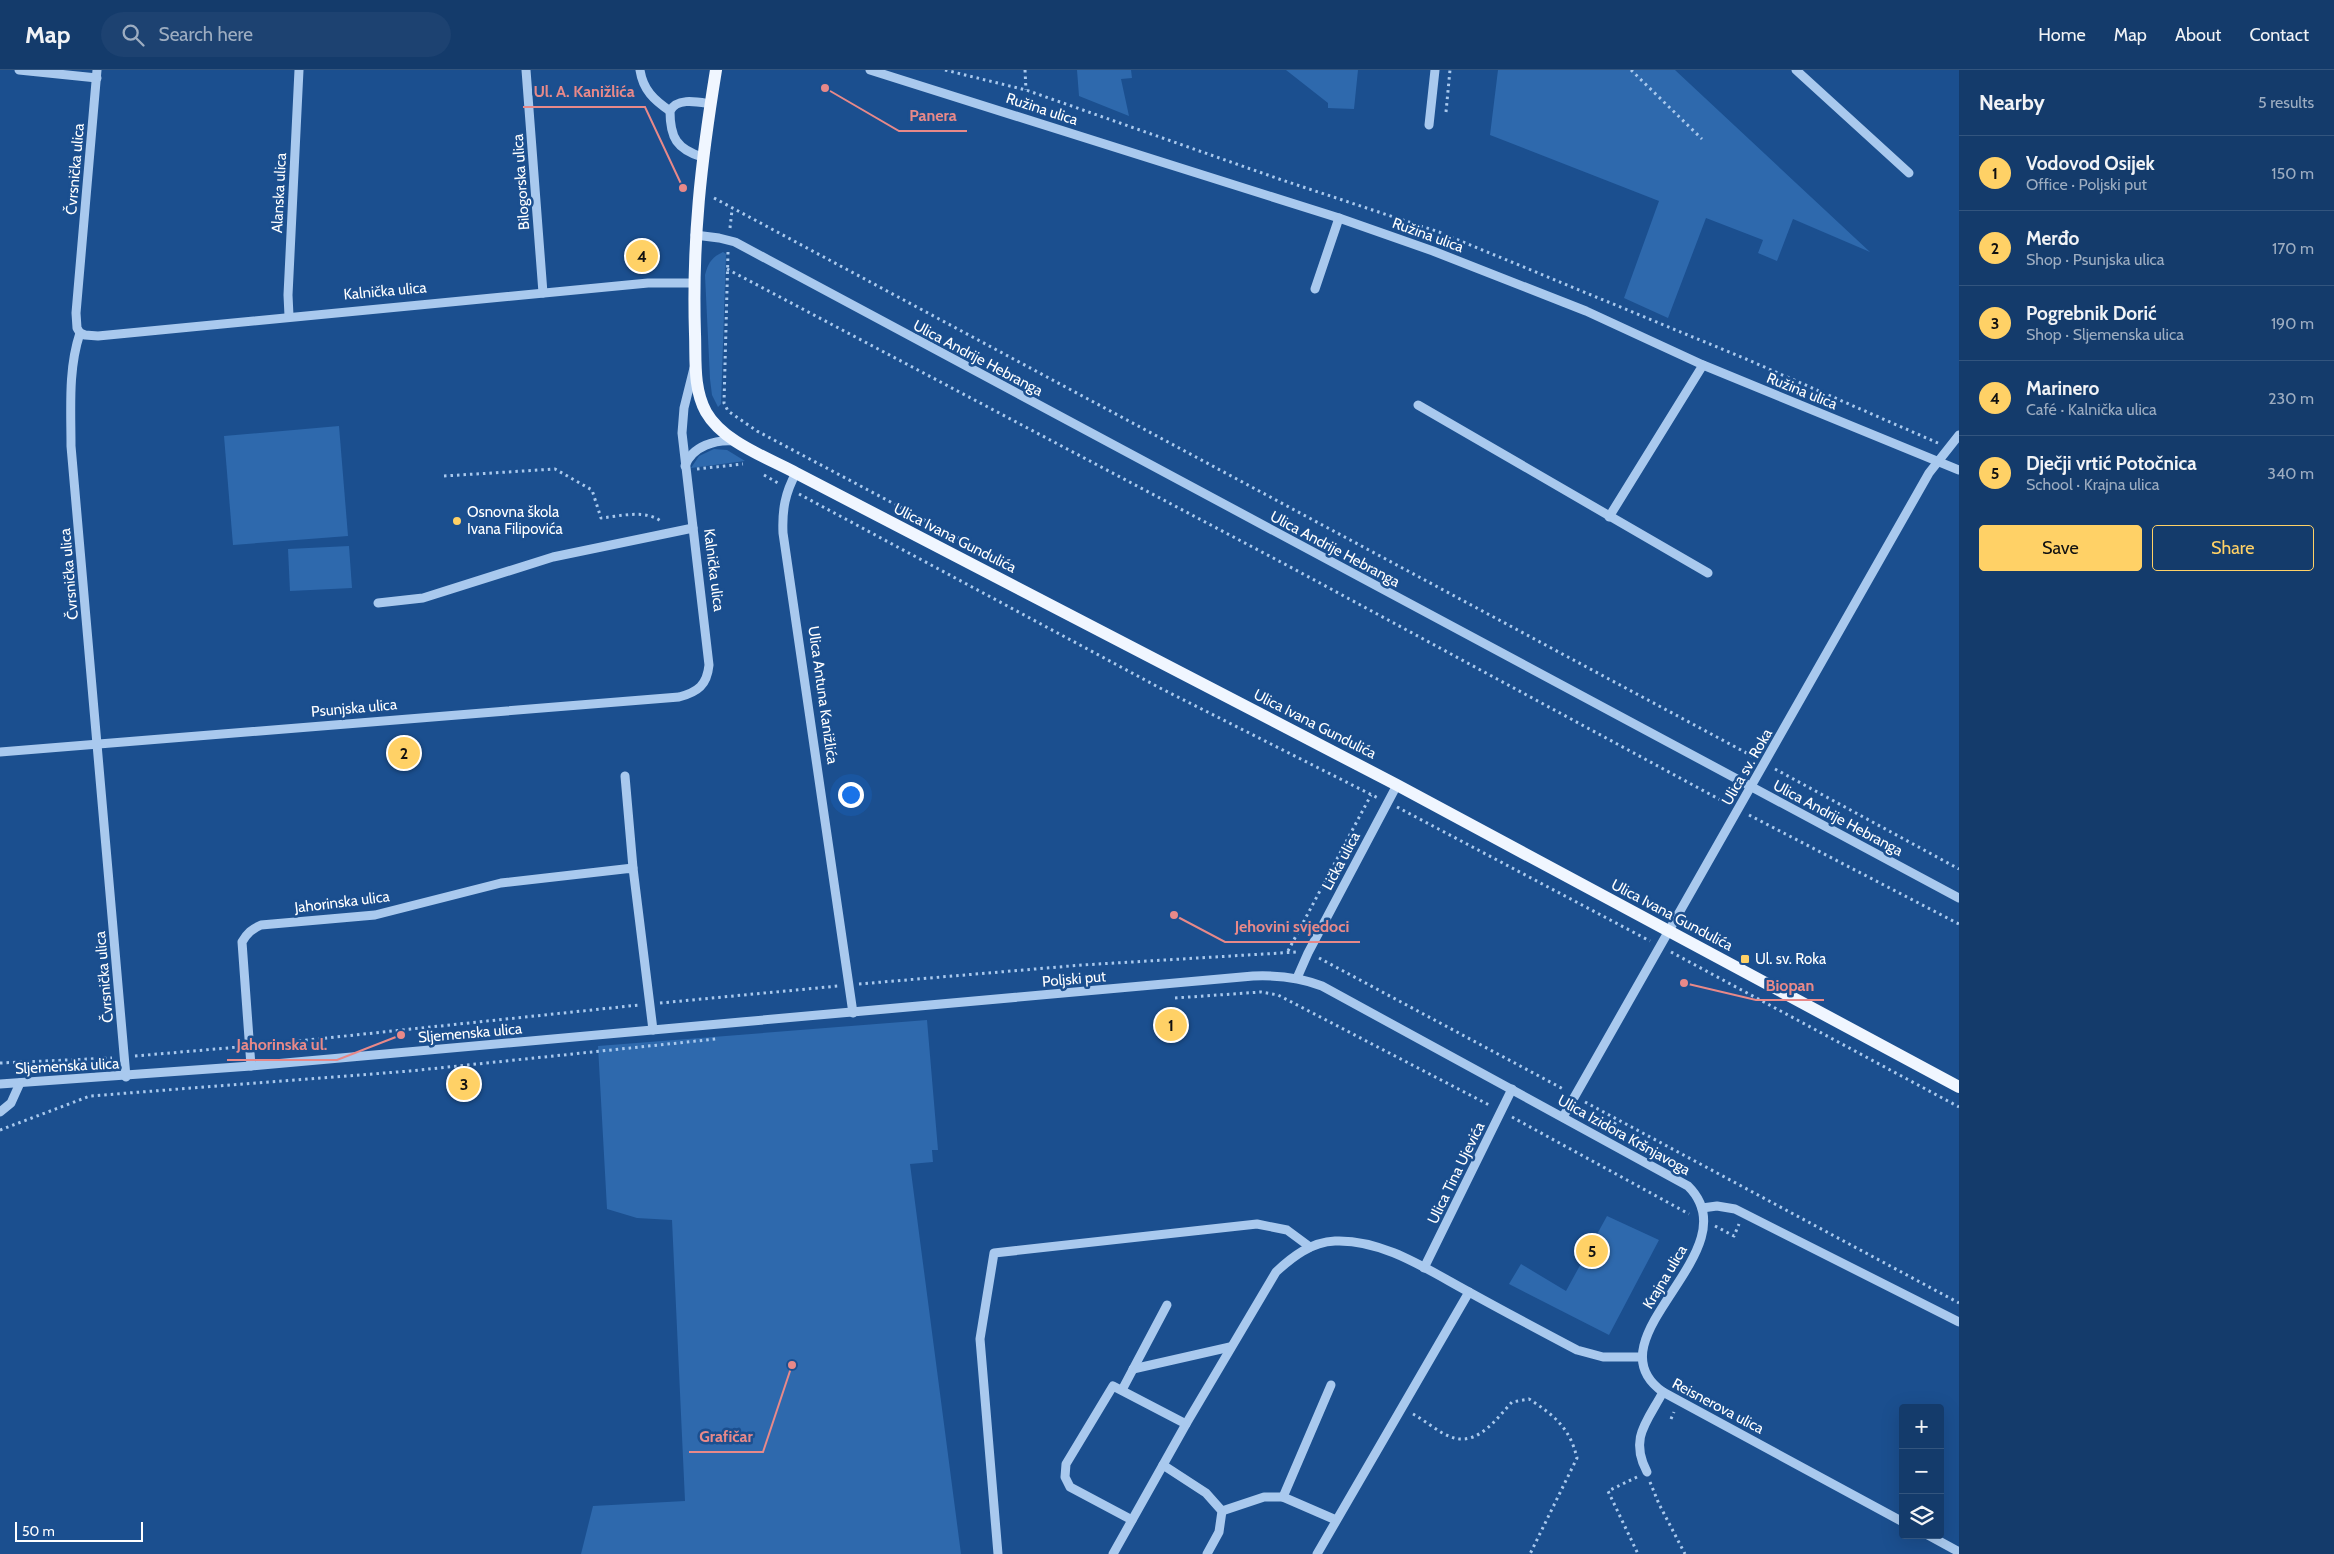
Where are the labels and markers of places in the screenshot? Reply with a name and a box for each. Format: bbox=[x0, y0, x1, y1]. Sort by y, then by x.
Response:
callout: Ul. A. Kanižlića bbox=[523, 76, 645, 107]
callout: Panera bbox=[899, 100, 967, 131]
pin: 4 bbox=[626, 237, 658, 275]
place label: Osnovna škola Ivana Filipovića bbox=[467, 503, 564, 538]
marker: Osnovna škola Ivana Filipovića bbox=[451, 515, 463, 527]
pin: 2 bbox=[388, 734, 420, 772]
callout: Jehovini svjedoci bbox=[1225, 911, 1360, 942]
place label: Ul. sv. Roka bbox=[1755, 950, 1827, 968]
marker: Ul. sv. Roka bbox=[1739, 953, 1751, 965]
callout: Biopan bbox=[1756, 969, 1824, 1000]
pin: 1 bbox=[1155, 1006, 1187, 1044]
callout: Jahorinska ul. bbox=[227, 1029, 337, 1060]
pin: 3 bbox=[448, 1065, 480, 1103]
pin: 5 bbox=[1576, 1232, 1608, 1270]
callout: Grafičar bbox=[689, 1421, 763, 1452]

